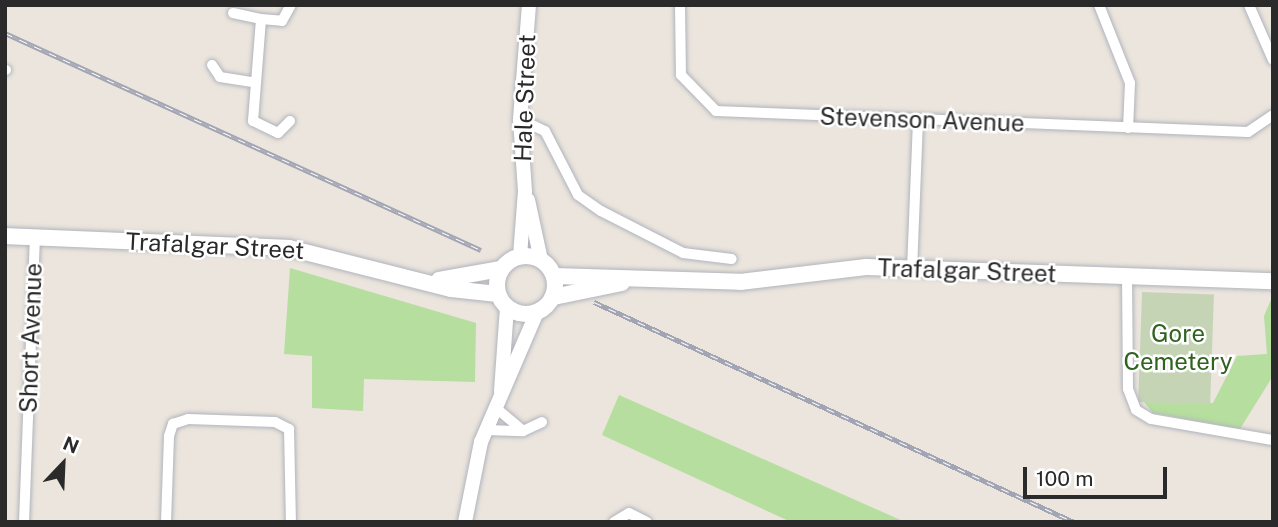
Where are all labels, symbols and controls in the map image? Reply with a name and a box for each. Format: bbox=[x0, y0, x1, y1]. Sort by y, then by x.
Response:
street label: Hale Street bbox=[508, 34, 542, 162]
street label: Stevenson Avenue bbox=[819, 102, 1025, 138]
street label: Trafalgar Street bbox=[125, 227, 305, 265]
street label: Trafalgar Street bbox=[877, 253, 1057, 289]
street label: Short Avenue bbox=[14, 262, 48, 414]
park label: Gore Cemetery bbox=[1123, 320, 1233, 376]
north arrow bbox=[28, 429, 98, 499]
text: N bbox=[60, 432, 82, 458]
scale bar bbox=[1026, 454, 1170, 498]
text: 100 m bbox=[1036, 466, 1093, 491]

